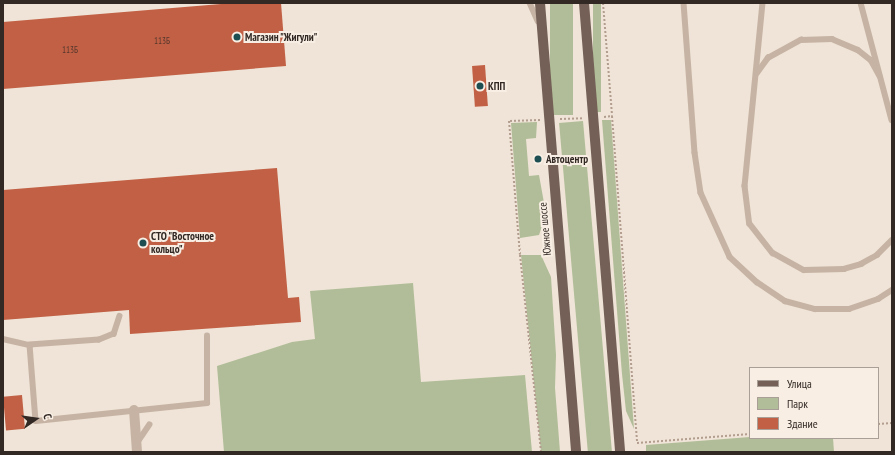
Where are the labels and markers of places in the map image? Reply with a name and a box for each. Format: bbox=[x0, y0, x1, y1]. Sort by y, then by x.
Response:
place label: Магазин "Жигули" bbox=[245, 30, 318, 44]
marker: Магазин "Жигули" bbox=[232, 32, 242, 42]
place label: КПП bbox=[488, 79, 505, 93]
marker: КПП bbox=[475, 81, 485, 91]
place label: Автоцентр bbox=[546, 152, 588, 166]
marker: Автоцентр bbox=[533, 154, 543, 164]
place label: СТО "Восточное кольцо" bbox=[151, 230, 215, 256]
marker: СТО "Восточное кольцо" bbox=[138, 238, 148, 248]

